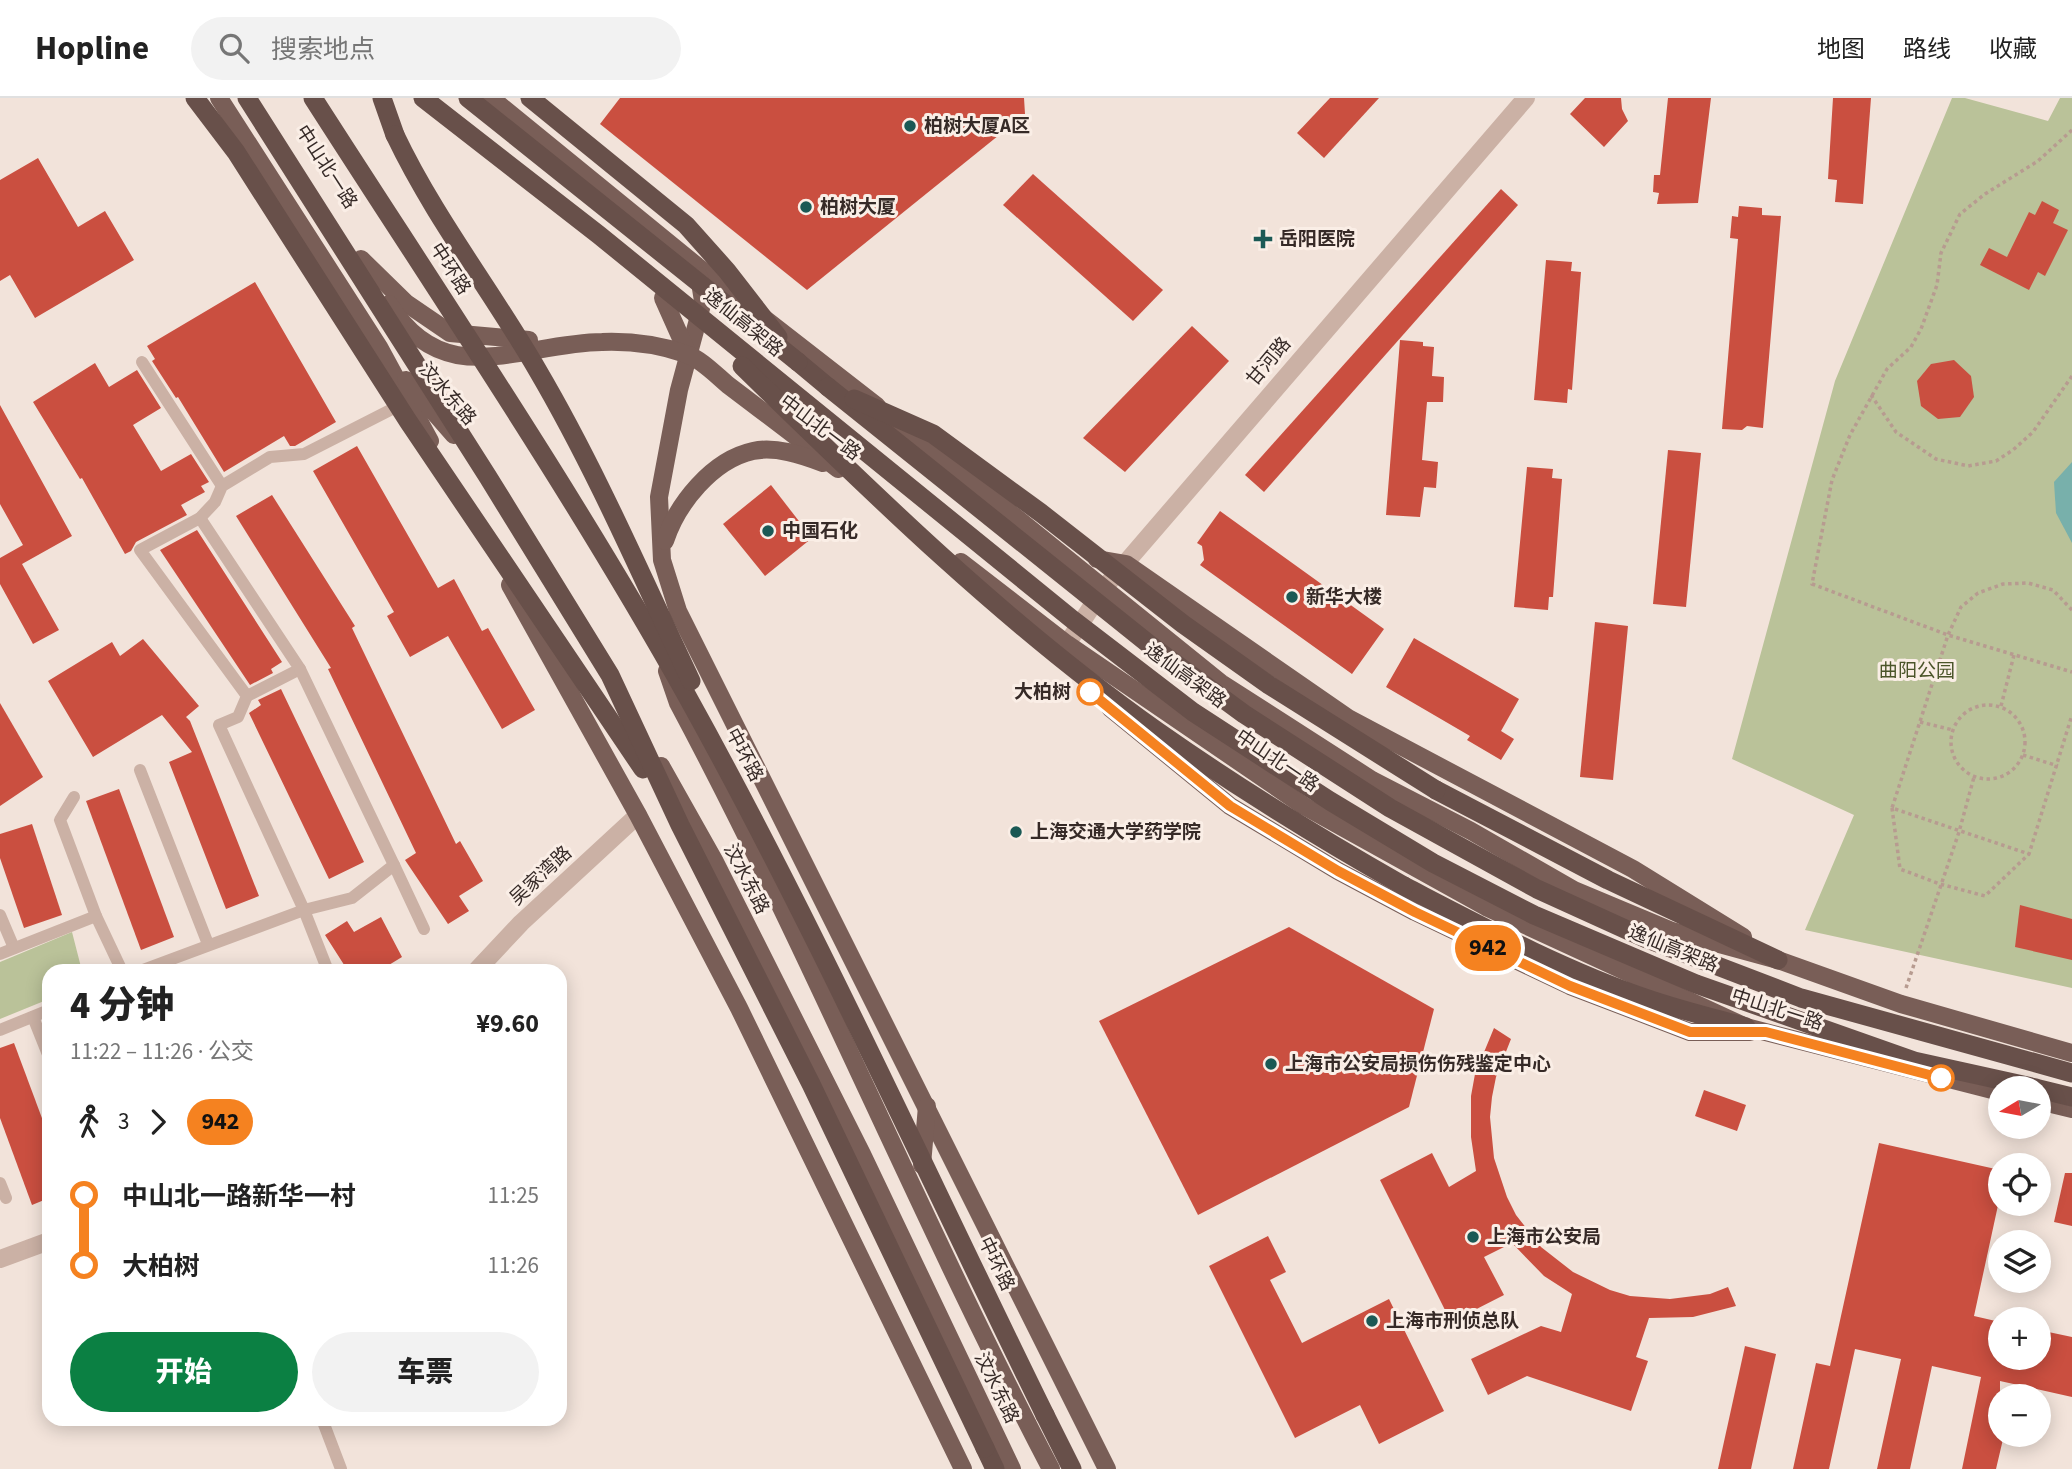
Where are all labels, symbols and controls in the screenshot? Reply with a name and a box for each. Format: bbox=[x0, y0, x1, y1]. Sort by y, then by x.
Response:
search box bbox=[191, 17, 681, 80]
text: Hopline bbox=[35, 25, 149, 72]
icon: search bbox=[215, 29, 253, 67]
text: 搜索地点 bbox=[271, 31, 375, 68]
text: 地图 bbox=[1817, 32, 1865, 67]
text: 路线 bbox=[1903, 32, 1951, 67]
text: 收藏 bbox=[1989, 32, 2037, 67]
place label: 柏树大厦A区 bbox=[924, 113, 1030, 140]
marker: 柏树大厦A区 bbox=[902, 118, 918, 134]
street label: 中山北一路 bbox=[289, 120, 363, 214]
place label: 柏树大厦 bbox=[820, 194, 896, 221]
marker: 柏树大厦 bbox=[798, 199, 814, 215]
place label: 岳阳医院 bbox=[1279, 226, 1355, 253]
marker: 岳阳医院 bbox=[1253, 229, 1273, 249]
street label: 中环路 bbox=[423, 238, 477, 300]
street label: 逸仙高架路 bbox=[698, 283, 788, 363]
street label: 甘河路 bbox=[1240, 331, 1298, 393]
street label: 汶水东路 bbox=[412, 356, 482, 432]
street label: 中山北一路 bbox=[774, 389, 866, 467]
place label: 中国石化 bbox=[782, 518, 858, 545]
marker: 中国石化 bbox=[760, 523, 776, 539]
place label: 新华大楼 bbox=[1306, 584, 1382, 611]
marker: 新华大楼 bbox=[1284, 589, 1300, 605]
street label: 逸仙高架路 bbox=[1139, 637, 1231, 715]
park label: 曲阳公园 bbox=[1879, 658, 1955, 685]
place label: 大柏树 bbox=[1014, 679, 1071, 706]
marker: 大柏树 bbox=[1077, 679, 1103, 705]
street label: 中环路 bbox=[719, 723, 769, 787]
street label: 中山北一路 bbox=[1230, 723, 1324, 799]
place label: 上海交通大学药学院 bbox=[1030, 819, 1201, 846]
marker: 上海交通大学药学院 bbox=[1008, 824, 1024, 840]
street label: 汶水东路 bbox=[717, 839, 775, 919]
street label: 吴家湾路 bbox=[504, 840, 578, 912]
street label: 逸仙高架路 bbox=[1624, 919, 1722, 979]
line badge: 942 bbox=[1448, 925, 1528, 971]
text: 942 bbox=[1469, 930, 1507, 965]
text: 4 分钟 bbox=[70, 979, 174, 1033]
street label: 中山北一路 bbox=[1728, 982, 1826, 1038]
text: ¥9.60 bbox=[476, 1005, 539, 1042]
text: 11:22 – 11:26 · 公交 bbox=[70, 1035, 254, 1068]
place label: 上海市公安局损伤伤残鉴定中心 bbox=[1285, 1051, 1551, 1078]
marker: 上海市公安局损伤伤残鉴定中心 bbox=[1263, 1056, 1279, 1072]
unlabelled marker bbox=[1928, 1065, 1954, 1091]
north arrow bbox=[1988, 1076, 2051, 1139]
map controls bbox=[1988, 1076, 2051, 1447]
icon: walk bbox=[70, 1103, 108, 1141]
icon: forward bbox=[139, 1103, 177, 1141]
text: 942 bbox=[201, 1104, 239, 1139]
text: 3 bbox=[118, 1105, 129, 1138]
button: locate bbox=[1988, 1153, 2051, 1216]
text: 中山北一路新华一村 bbox=[122, 1178, 356, 1215]
text: 11:25 bbox=[488, 1179, 539, 1212]
place label: 上海市公安局 bbox=[1487, 1224, 1601, 1251]
marker: 上海市公安局 bbox=[1465, 1229, 1481, 1245]
button: layers bbox=[1988, 1230, 2051, 1293]
street label: 中环路 bbox=[971, 1232, 1021, 1296]
text: 大柏树 bbox=[122, 1248, 200, 1285]
text: 11:26 bbox=[488, 1249, 539, 1282]
button: + bbox=[1988, 1307, 2051, 1370]
place label: 上海市刑侦总队 bbox=[1386, 1308, 1519, 1335]
marker: 上海市刑侦总队 bbox=[1364, 1313, 1380, 1329]
button: 开始 bbox=[70, 1332, 298, 1412]
button: 车票 bbox=[312, 1332, 539, 1412]
street label: 汶水东路 bbox=[967, 1348, 1025, 1428]
button: − bbox=[1988, 1384, 2051, 1447]

